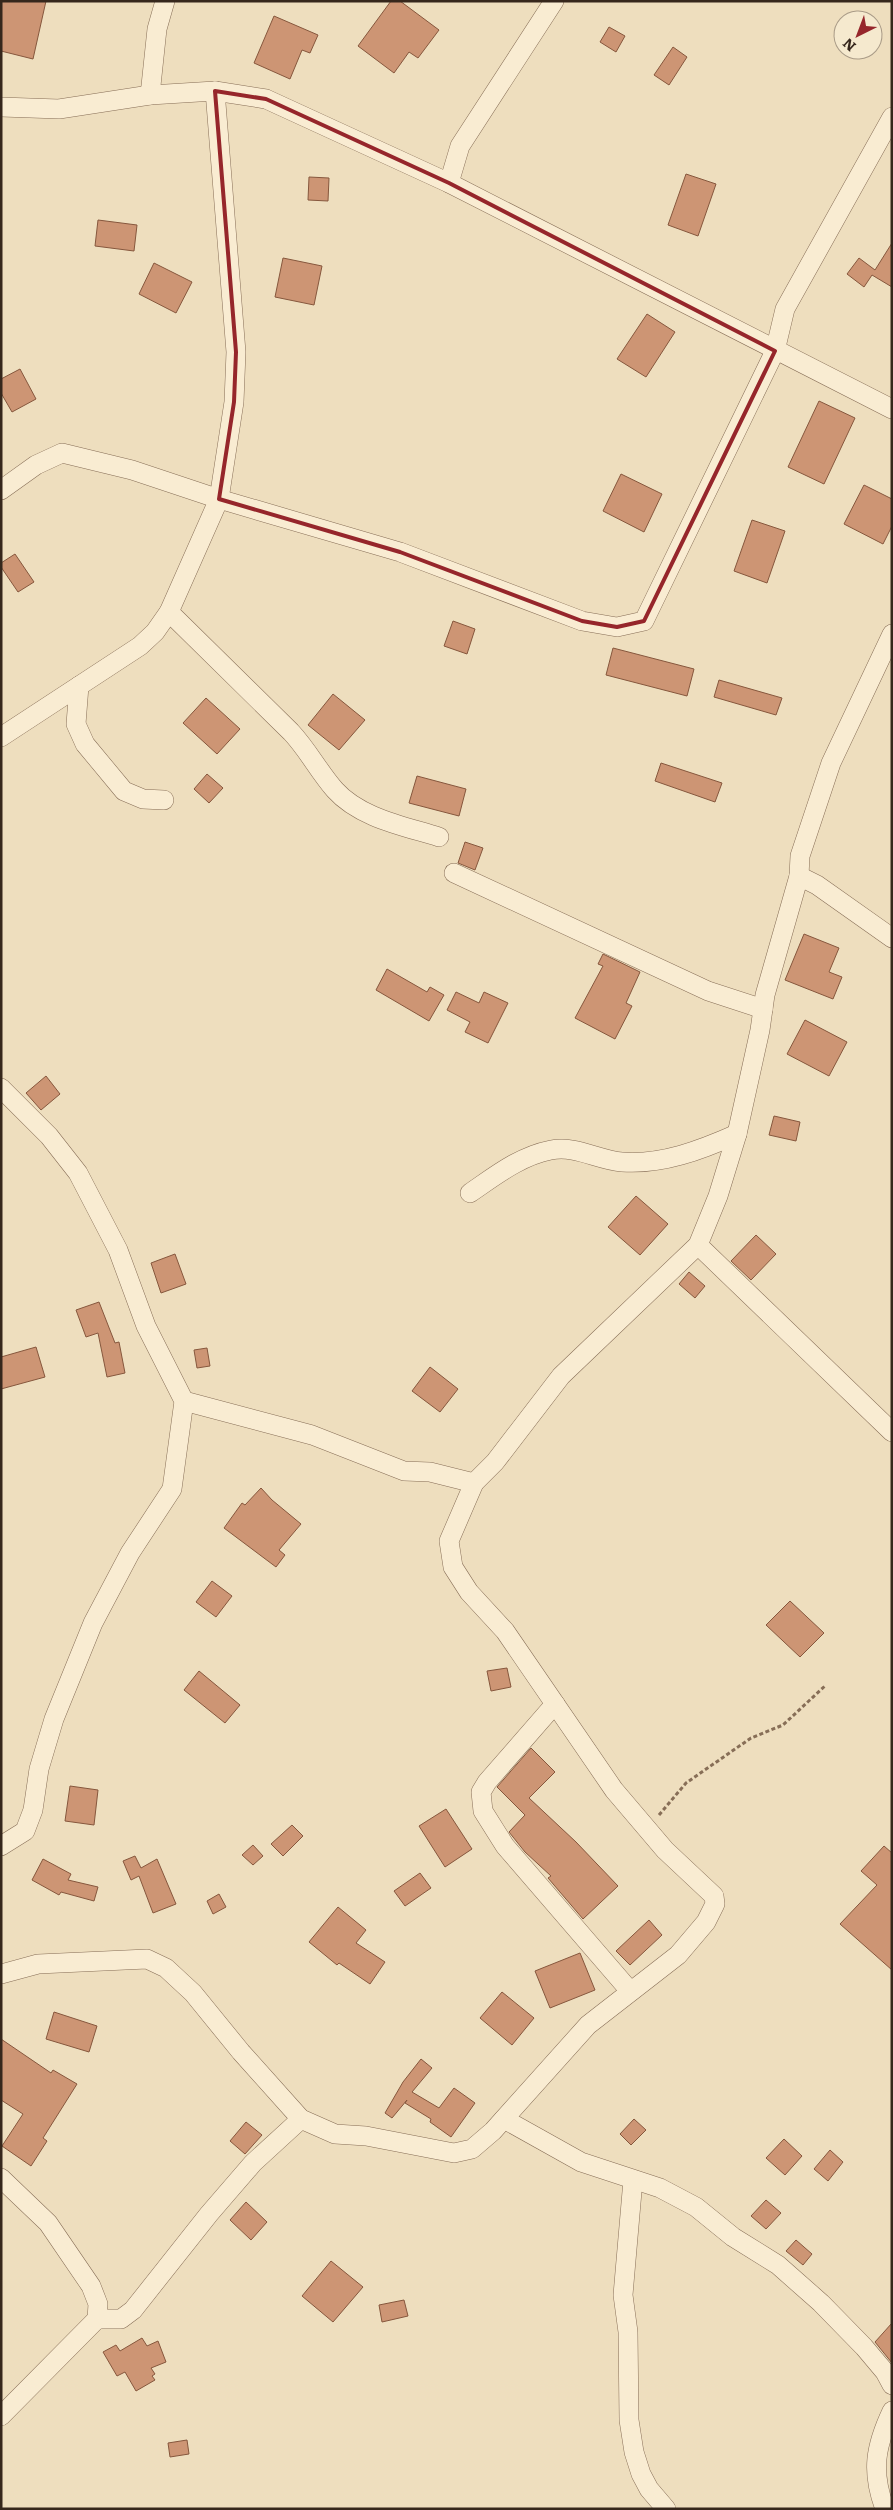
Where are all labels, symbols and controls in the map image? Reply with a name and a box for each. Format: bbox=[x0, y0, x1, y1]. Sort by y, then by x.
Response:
north arrow bbox=[833, 10, 883, 60]
text: N bbox=[837, 34, 860, 57]

